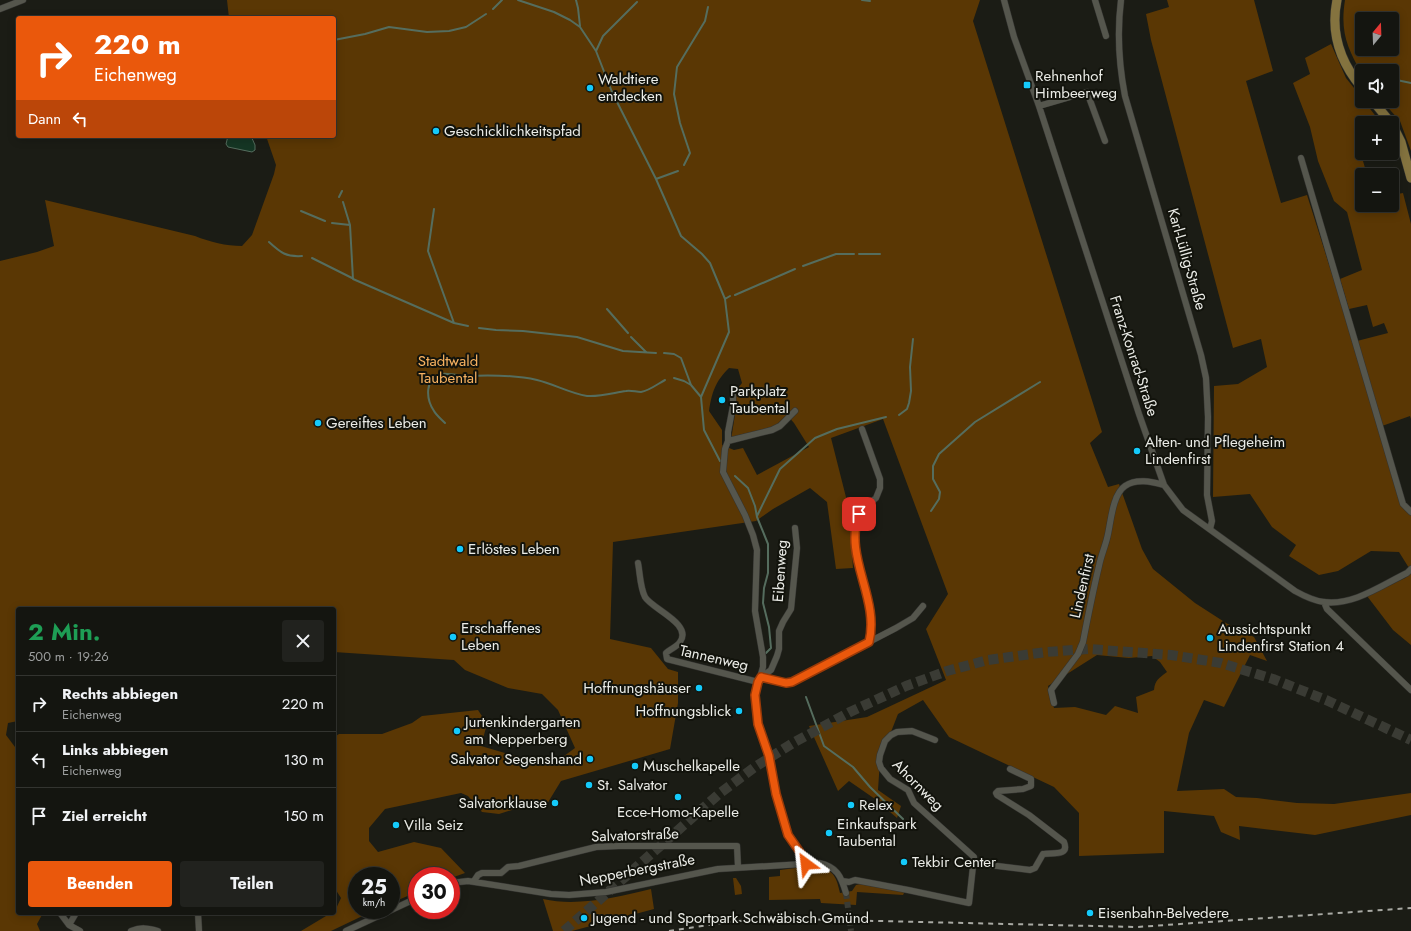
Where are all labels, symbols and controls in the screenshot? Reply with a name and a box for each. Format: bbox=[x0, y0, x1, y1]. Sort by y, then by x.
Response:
north arrow bbox=[1355, 12, 1399, 56]
map controls bbox=[1355, 12, 1399, 212]
text: 220 m bbox=[94, 24, 181, 65]
icon: right bbox=[28, 32, 80, 84]
text: Eichenweg bbox=[94, 62, 177, 88]
button: sound bbox=[1355, 64, 1399, 108]
place label: Rehnenhof Himbeerweg bbox=[1035, 65, 1117, 104]
place label: Waldtiere entdecken bbox=[598, 68, 663, 107]
marker: Rehnenhof Himbeerweg bbox=[1022, 80, 1032, 90]
marker: Waldtiere entdecken bbox=[585, 83, 595, 93]
text: Dann bbox=[28, 108, 61, 130]
icon: left bbox=[69, 108, 91, 130]
button: + bbox=[1355, 116, 1399, 160]
place label: Geschicklichkeitspfad bbox=[444, 120, 581, 142]
marker: Geschicklichkeitspfad bbox=[431, 126, 441, 136]
button: − bbox=[1355, 168, 1399, 212]
street label: Karl-Lüllig-Straße bbox=[1162, 206, 1212, 313]
street label: Franz-Konrad-Straße bbox=[1104, 293, 1164, 420]
park label: Stadtwald Taubental bbox=[418, 350, 478, 389]
place label: Parkplatz Taubental bbox=[730, 380, 789, 419]
marker: Parkplatz Taubental bbox=[717, 395, 727, 405]
place label: Gereiftes Leben bbox=[326, 412, 427, 434]
marker: Gereiftes Leben bbox=[313, 418, 323, 428]
place label: Alten- und Pflegeheim Lindenfirst bbox=[1145, 431, 1285, 470]
marker: Alten- und Pflegeheim Lindenfirst bbox=[1132, 446, 1142, 456]
pin bbox=[842, 497, 876, 531]
icon: arrive bbox=[848, 503, 870, 525]
place label: Erlöstes Leben bbox=[468, 538, 560, 560]
street label: Eibenweg bbox=[767, 539, 793, 603]
marker: Erlöstes Leben bbox=[455, 544, 465, 554]
street label: Lindenfirst bbox=[1064, 551, 1100, 620]
text: 2 Min. bbox=[28, 614, 100, 649]
place label: Erschaffenes Leben bbox=[461, 617, 541, 656]
place label: Aussichtspunkt Lindenfirst Station 4 bbox=[1218, 618, 1344, 657]
button: close bbox=[282, 620, 324, 662]
marker: Erschaffenes Leben bbox=[448, 632, 458, 642]
marker: Aussichtspunkt Lindenfirst Station 4 bbox=[1205, 633, 1215, 643]
street label: Tannenweg bbox=[677, 639, 751, 677]
text: 500 m · 19:26 bbox=[28, 647, 109, 666]
place label: Hoffnungshäuser bbox=[583, 677, 692, 699]
text: Rechts abbiegen bbox=[62, 683, 178, 705]
marker: Hoffnungshäuser bbox=[694, 683, 704, 693]
icon: right bbox=[28, 693, 50, 715]
text: 220 m bbox=[282, 693, 324, 715]
place label: Hoffnungsblick bbox=[636, 700, 731, 722]
text: Eichenweg bbox=[62, 705, 122, 724]
marker: Hoffnungsblick bbox=[734, 706, 744, 716]
place label: Jurtenkindergarten am Nepperberg bbox=[463, 711, 581, 750]
marker: Jurtenkindergarten am Nepperberg bbox=[452, 726, 462, 736]
text: Links abbiegen bbox=[62, 739, 168, 761]
place label: Salvator Segenshand bbox=[450, 748, 582, 770]
icon: left bbox=[28, 749, 50, 771]
text: 130 m bbox=[284, 749, 324, 771]
marker: Salvator Segenshand bbox=[585, 754, 595, 764]
street label: Ahornweg bbox=[887, 754, 949, 816]
place label: Muschelkapelle bbox=[643, 755, 740, 777]
text: Eichenweg bbox=[62, 761, 122, 780]
marker: Muschelkapelle bbox=[630, 761, 640, 771]
place label: St. Salvator bbox=[597, 774, 668, 796]
marker: St. Salvator bbox=[584, 780, 594, 790]
place label: Salvatorklause bbox=[458, 792, 547, 814]
marker: Ecce-Homo-Kapelle bbox=[673, 792, 683, 802]
place label: Relex bbox=[859, 794, 893, 816]
marker: Salvatorklause bbox=[550, 798, 560, 808]
marker: Relex bbox=[846, 800, 856, 810]
place label: Ecce-Homo-Kapelle bbox=[617, 801, 739, 823]
icon: arrive bbox=[28, 805, 50, 827]
text: Ziel erreicht bbox=[62, 805, 147, 827]
text: 150 m bbox=[284, 805, 324, 827]
place label: Einkaufspark Taubental bbox=[837, 813, 917, 852]
place label: Villa Seiz bbox=[404, 814, 463, 836]
marker: Villa Seiz bbox=[391, 820, 401, 830]
street label: Salvatorstraße bbox=[591, 822, 680, 848]
marker: Einkaufspark Taubental bbox=[824, 828, 834, 838]
position arrow bbox=[785, 843, 827, 885]
street label: Nepperbergstraße bbox=[577, 848, 697, 892]
place label: Tekbir Center bbox=[912, 851, 997, 873]
marker: Tekbir Center bbox=[899, 857, 909, 867]
button: Beenden bbox=[28, 861, 172, 907]
button: Teilen bbox=[180, 861, 324, 907]
speed limit sign: 30 bbox=[408, 867, 460, 919]
text: 25 bbox=[361, 873, 387, 902]
text: km/h bbox=[363, 895, 385, 910]
place label: Eisenbahn-Belvedere bbox=[1098, 902, 1229, 924]
place label: Jugend - und Sportpark Schwäbisch Gmünd bbox=[590, 907, 869, 929]
marker: Eisenbahn-Belvedere bbox=[1085, 908, 1095, 918]
marker: Jugend - und Sportpark Schwäbisch Gmünd bbox=[579, 913, 589, 923]

